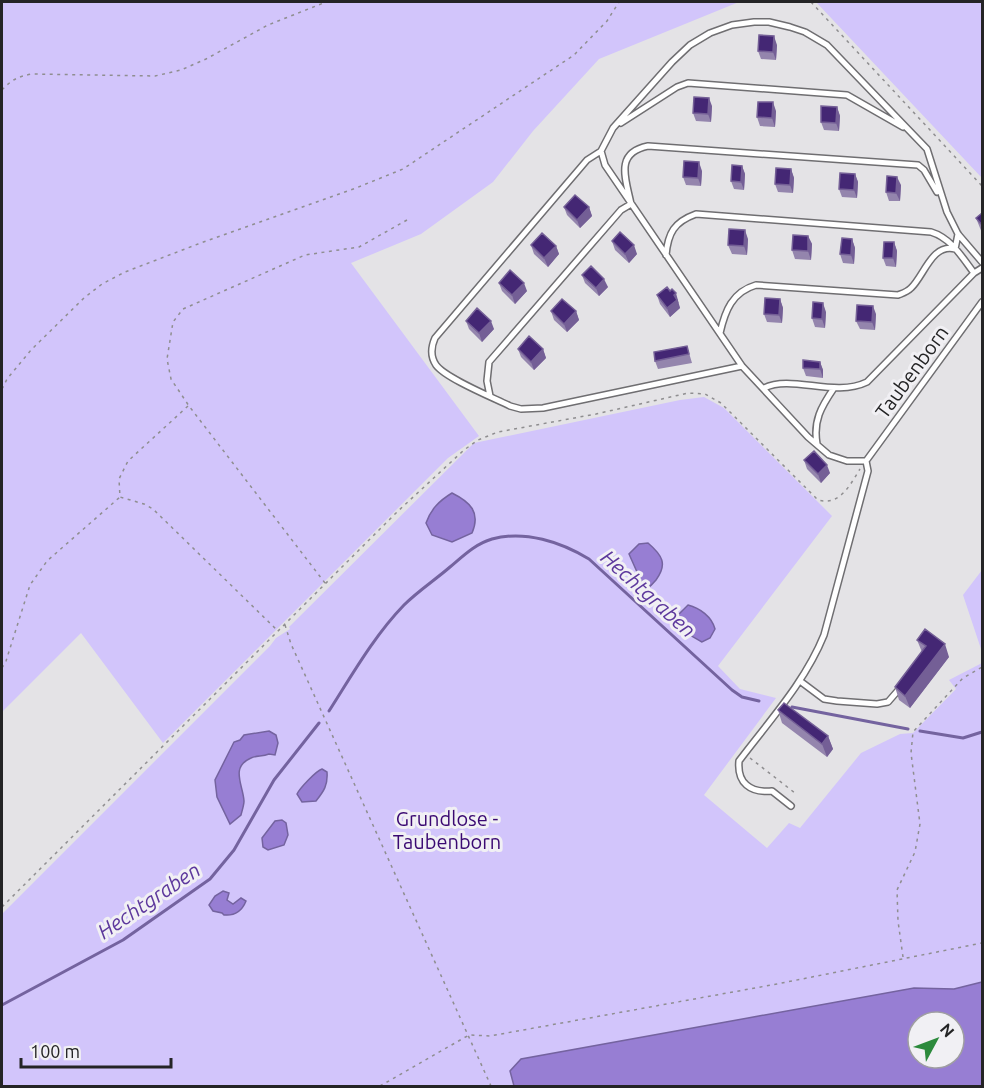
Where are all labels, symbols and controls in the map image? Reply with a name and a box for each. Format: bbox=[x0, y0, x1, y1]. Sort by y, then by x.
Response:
street label: Taubenborn bbox=[870, 321, 953, 422]
water label: Hechtgraben bbox=[597, 545, 701, 642]
park label: Grundlose - Taubenborn bbox=[393, 807, 501, 853]
water label: Hechtgraben bbox=[93, 857, 204, 943]
north arrow bbox=[906, 1010, 966, 1070]
text: N bbox=[937, 1020, 958, 1041]
scale bar bbox=[21, 1031, 171, 1069]
text: 100 m bbox=[30, 1041, 80, 1061]

